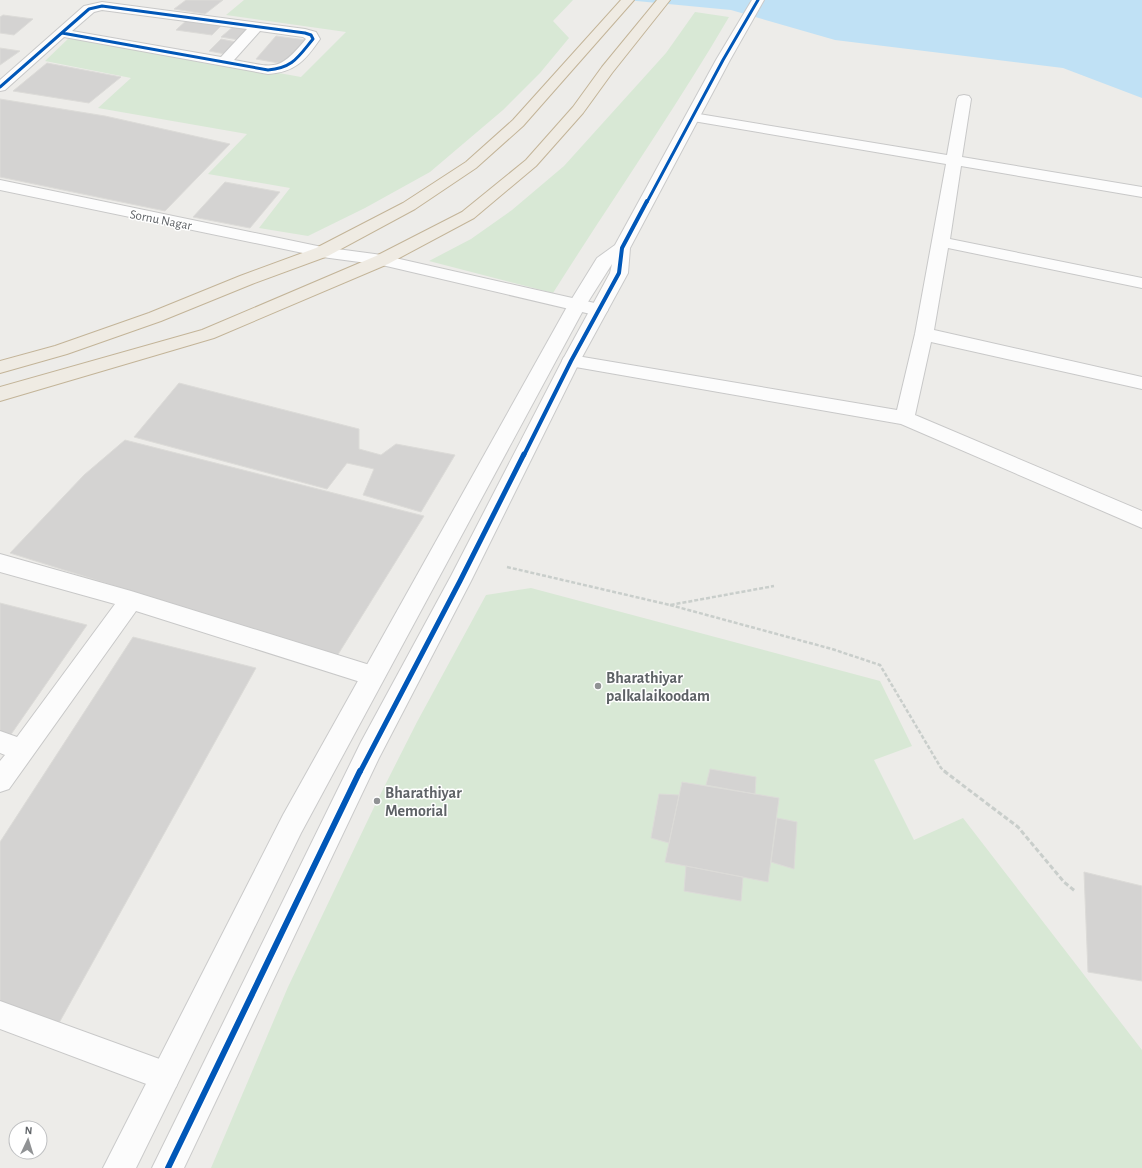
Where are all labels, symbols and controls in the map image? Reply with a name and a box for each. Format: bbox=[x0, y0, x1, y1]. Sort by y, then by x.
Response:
street label: Sornu Nagar bbox=[129, 208, 193, 233]
place label: Bharathiyar palkalaikoodam bbox=[606, 670, 710, 704]
marker: Bharathiyar palkalaikoodam bbox=[593, 681, 603, 691]
place label: Bharathiyar Memorial bbox=[385, 785, 462, 819]
marker: Bharathiyar Memorial bbox=[372, 796, 382, 806]
north arrow bbox=[8, 1120, 48, 1160]
text: N bbox=[24, 1125, 33, 1136]

